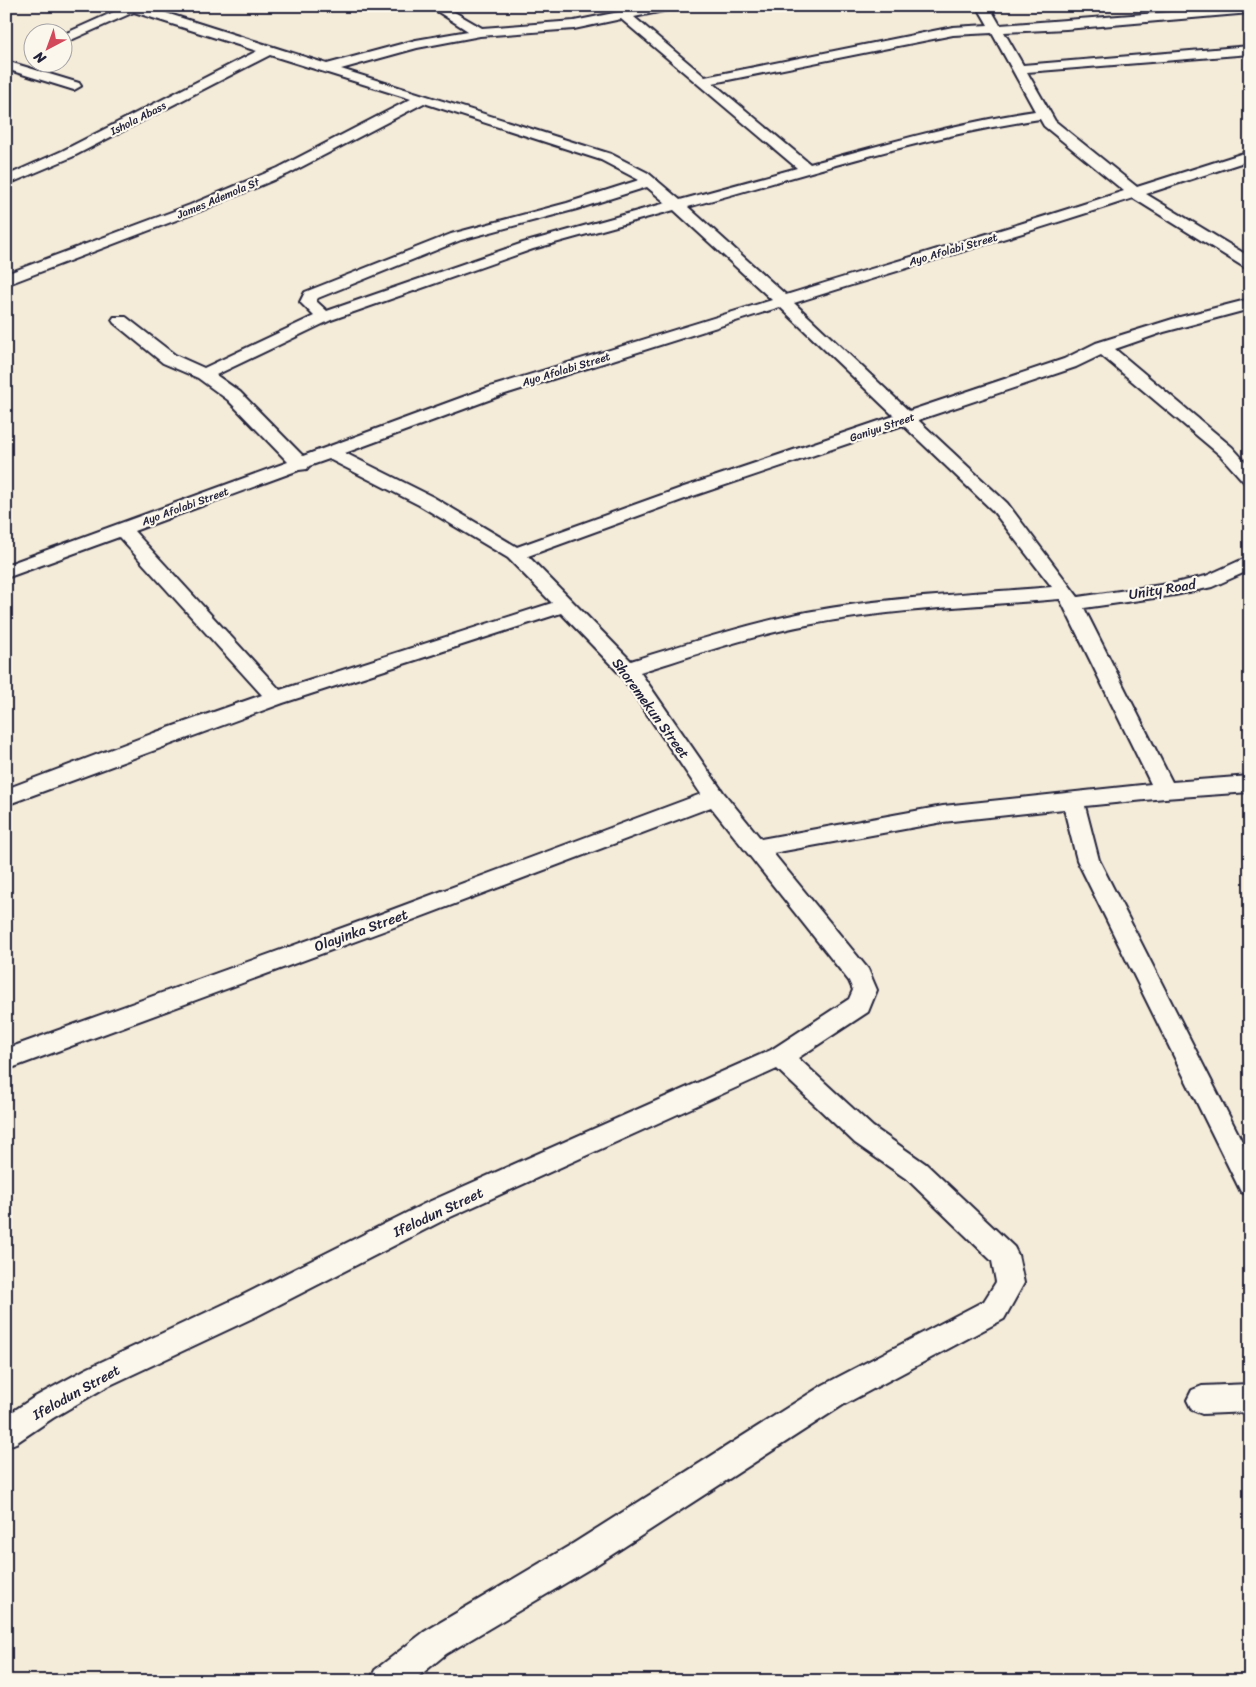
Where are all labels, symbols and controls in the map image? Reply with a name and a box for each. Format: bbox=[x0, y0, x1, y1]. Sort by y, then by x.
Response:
north arrow bbox=[22, 22, 72, 72]
text: N bbox=[28, 45, 52, 71]
street label: Ishola Abass bbox=[106, 96, 170, 141]
street label: James Ademola St bbox=[173, 172, 263, 225]
street label: Ayo Afolabi Street bbox=[906, 228, 1000, 271]
street label: Ayo Afolabi Street bbox=[519, 347, 613, 392]
street label: Ganiyu Street bbox=[847, 407, 917, 447]
street label: Ayo Afolabi Street bbox=[138, 482, 232, 531]
street label: Unity Road bbox=[1127, 572, 1199, 607]
street label: Shoremekun Street bbox=[605, 652, 696, 764]
street label: Olayinka Street bbox=[311, 902, 412, 959]
street label: Ifelodun Street bbox=[388, 1181, 488, 1245]
street label: Ifelodun Street bbox=[27, 1358, 125, 1427]

